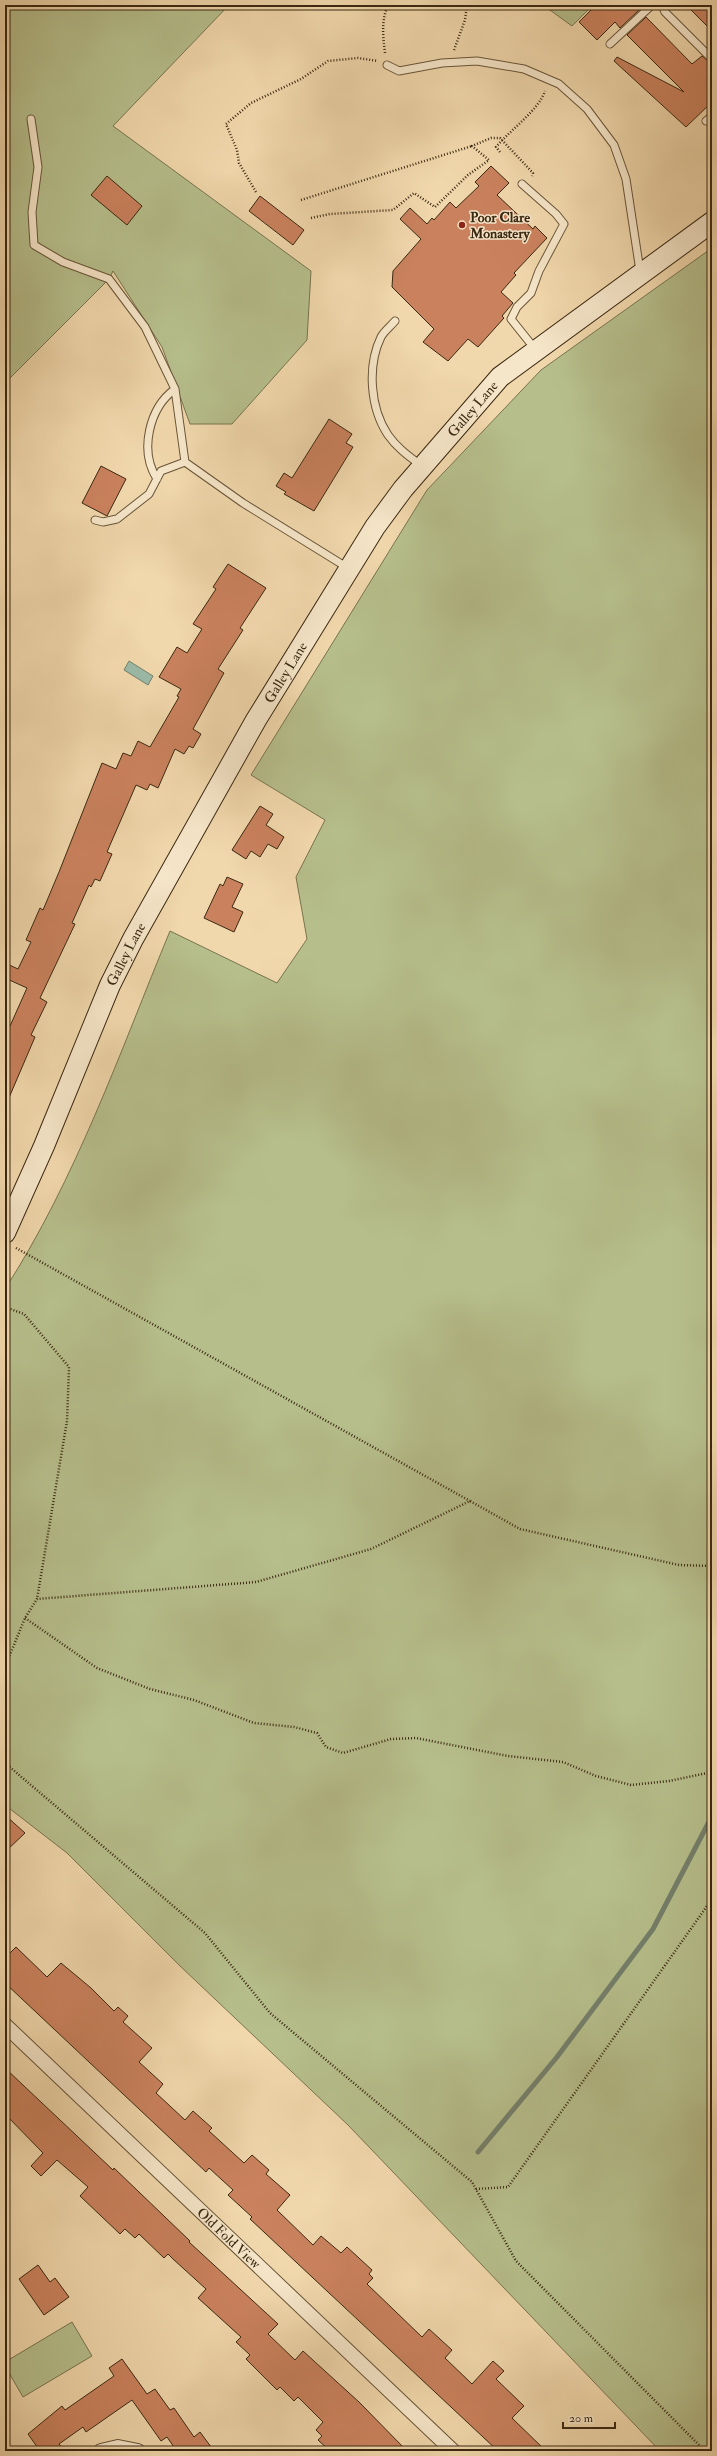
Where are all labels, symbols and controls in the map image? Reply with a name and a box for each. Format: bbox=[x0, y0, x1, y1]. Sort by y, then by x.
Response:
place label: Poor Clare Monastery bbox=[469, 209, 530, 243]
marker: Poor Clare Monastery bbox=[457, 220, 467, 230]
street label: Galley Lane bbox=[444, 377, 501, 440]
street label: Galley Lane bbox=[260, 638, 311, 706]
street label: Galley Lane bbox=[103, 919, 149, 989]
street label: Old Fold View bbox=[194, 2204, 264, 2272]
scale bar bbox=[563, 2404, 615, 2430]
text: 20 m bbox=[569, 2411, 594, 2426]

